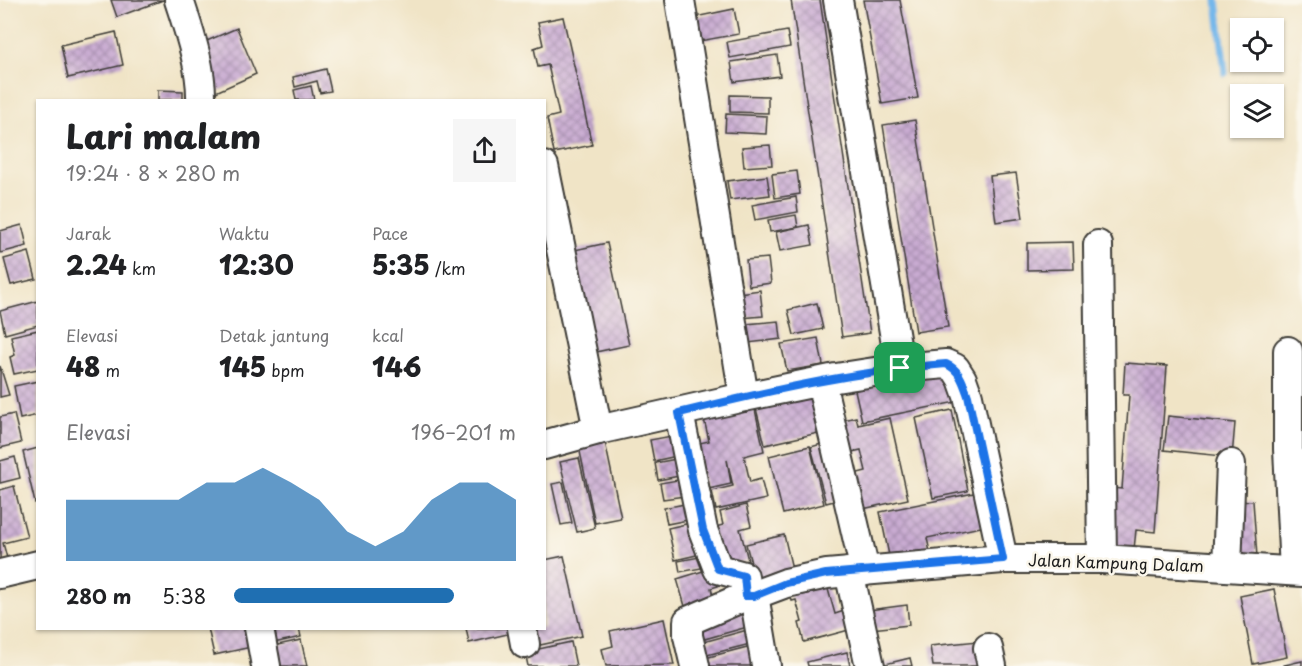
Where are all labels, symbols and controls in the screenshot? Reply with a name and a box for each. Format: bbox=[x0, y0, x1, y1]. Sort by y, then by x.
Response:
map controls bbox=[1230, 18, 1284, 138]
button: locate bbox=[1230, 18, 1284, 72]
button: layers bbox=[1230, 84, 1284, 138]
text: Lari malam bbox=[66, 110, 261, 160]
button: share bbox=[453, 119, 516, 182]
text: 19:24 · 8 × 280 m bbox=[66, 158, 240, 188]
text: Jarak bbox=[66, 221, 111, 245]
text: Waktu bbox=[219, 221, 269, 245]
text: Pace bbox=[372, 221, 408, 245]
text: 2.24 bbox=[66, 245, 127, 284]
text: 12:30 bbox=[219, 245, 294, 284]
text: 5:35 bbox=[372, 245, 430, 284]
text: km bbox=[127, 256, 156, 280]
text: /km bbox=[430, 256, 466, 280]
text: Elevasi bbox=[66, 323, 118, 347]
text: Detak jantung bbox=[219, 323, 329, 347]
text: kcal bbox=[372, 323, 404, 347]
pin bbox=[874, 342, 925, 393]
text: 48 bbox=[66, 347, 100, 386]
text: 145 bbox=[219, 347, 266, 386]
text: 146 bbox=[372, 347, 421, 386]
icon: arrive bbox=[883, 351, 916, 384]
text: m bbox=[100, 358, 120, 382]
text: bpm bbox=[266, 358, 305, 382]
text: Elevasi bbox=[66, 417, 131, 447]
text: 196–201 m bbox=[411, 417, 516, 447]
street label: Jalan Kampung Dalam bbox=[1028, 547, 1204, 577]
text: 280 m bbox=[66, 581, 131, 611]
text: 5:38 bbox=[162, 581, 206, 611]

